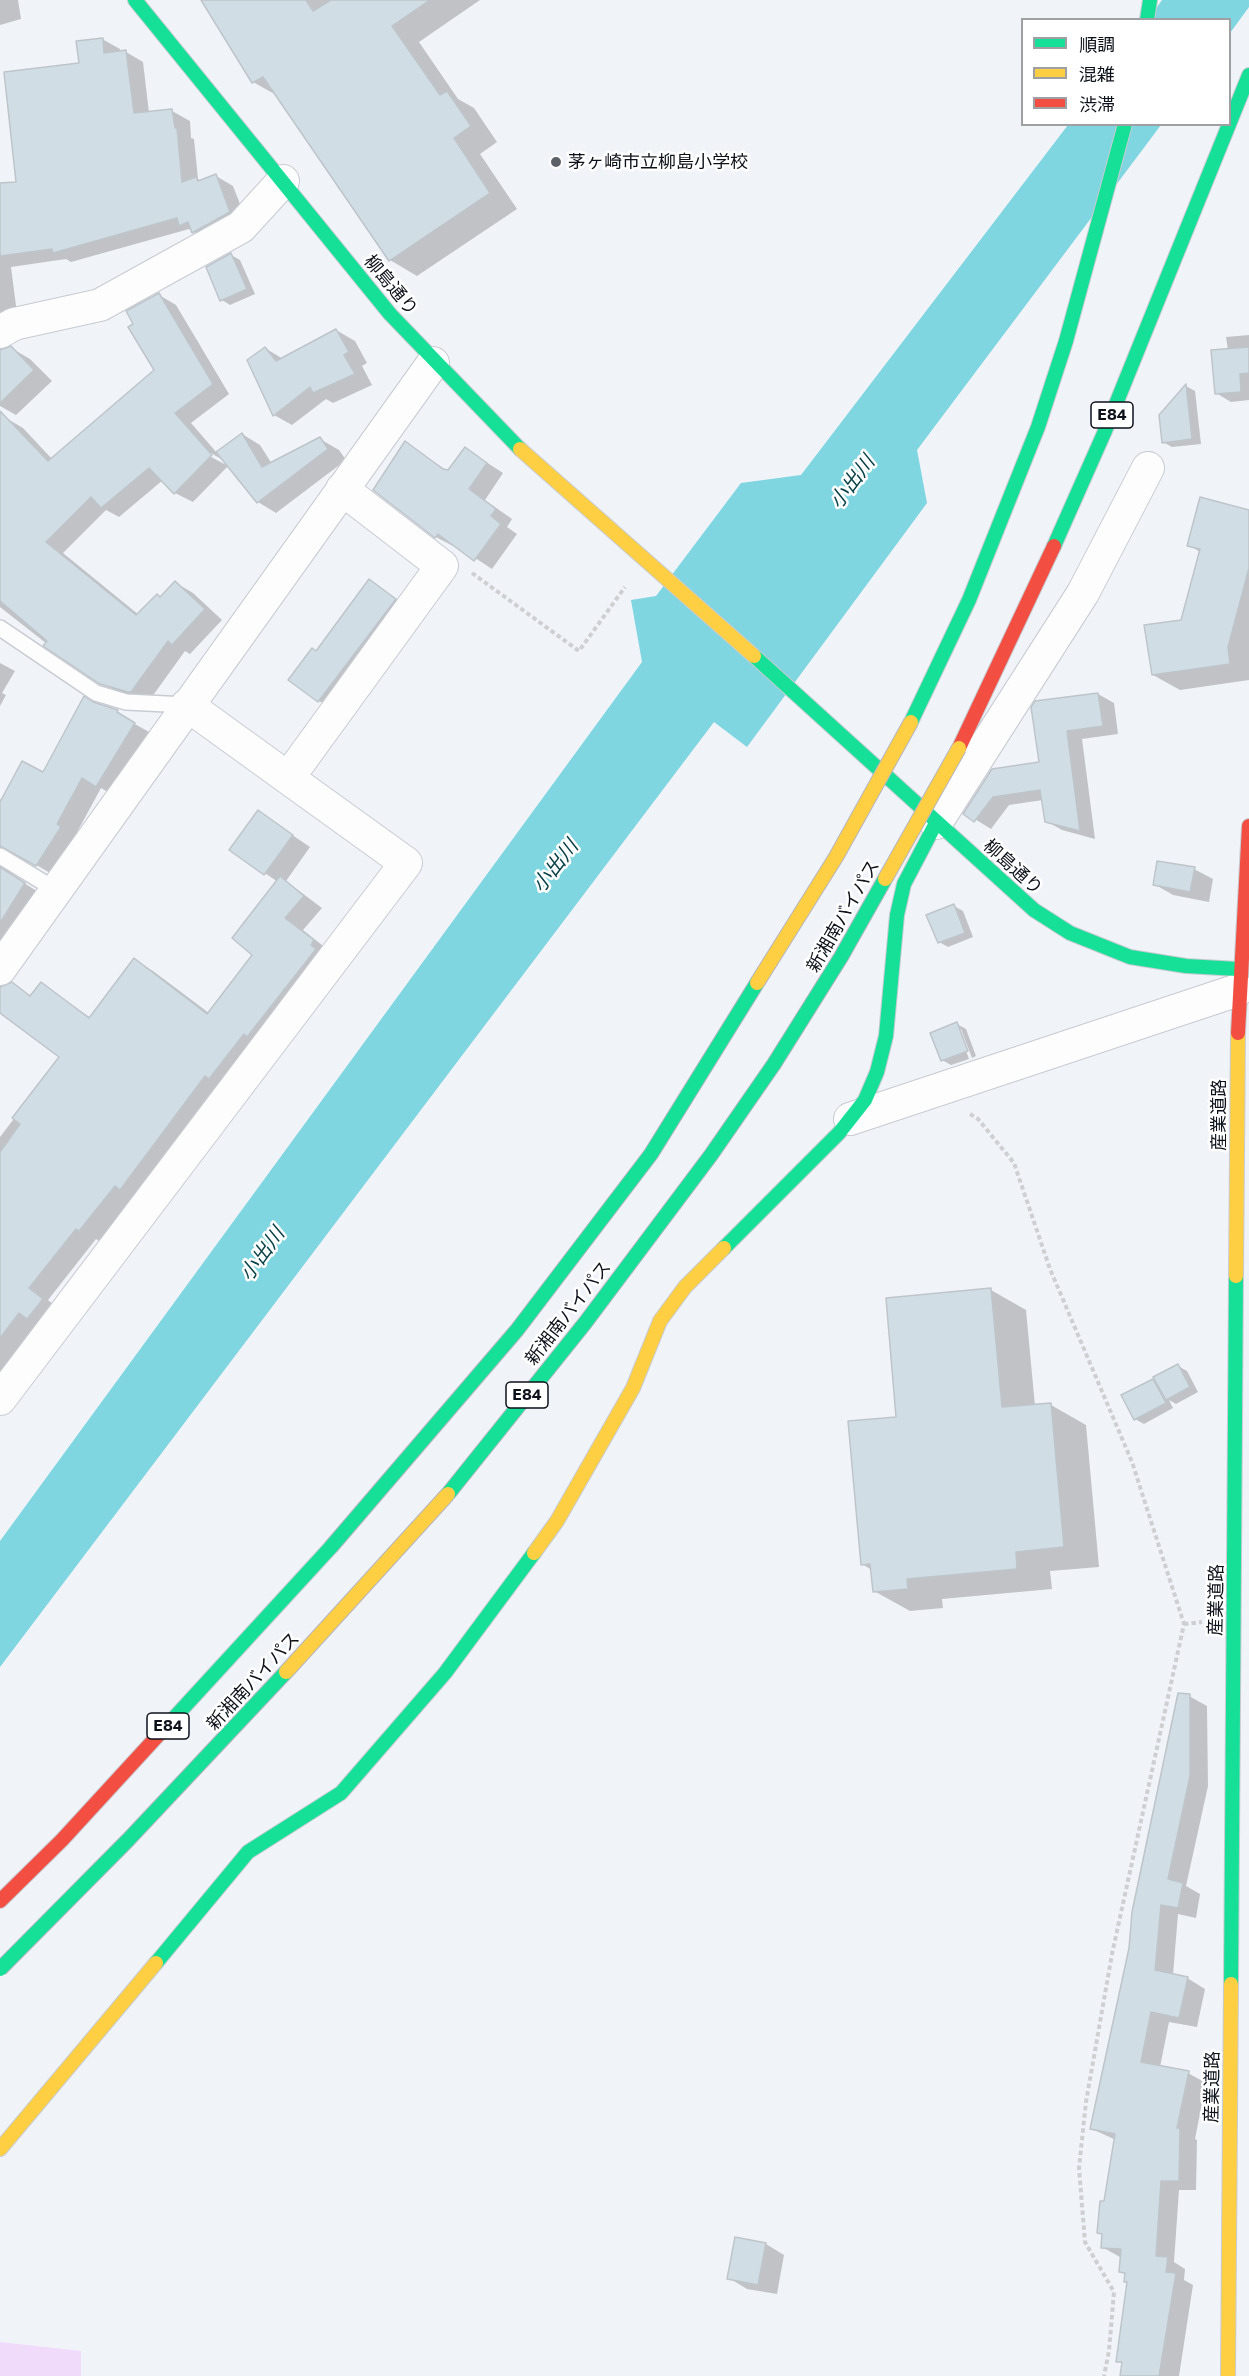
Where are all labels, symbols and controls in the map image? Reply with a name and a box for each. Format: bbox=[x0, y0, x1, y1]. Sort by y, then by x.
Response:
legend bbox=[1021, 18, 1231, 126]
text: 順調 bbox=[1079, 33, 1115, 55]
text: 混雑 bbox=[1079, 63, 1115, 85]
text: 渋滞 bbox=[1079, 93, 1115, 115]
place label: 茅ヶ崎市立柳島小学校 bbox=[568, 151, 748, 173]
marker: 茅ヶ崎市立柳島小学校 bbox=[549, 155, 563, 169]
street label: 柳島通り bbox=[360, 250, 422, 320]
road number: E84 bbox=[1091, 402, 1133, 428]
water label: 小出川 bbox=[824, 451, 880, 513]
water label: 小出川 bbox=[527, 835, 583, 897]
street label: 柳島通り bbox=[979, 835, 1047, 899]
street label: 新湘南バイパス bbox=[802, 856, 884, 976]
street label: 産業道路 bbox=[1208, 1079, 1230, 1151]
water label: 小出川 bbox=[235, 1223, 289, 1285]
street label: 新湘南バイパス bbox=[521, 1257, 615, 1369]
road number: E84 bbox=[506, 1382, 548, 1408]
street label: 産業道路 bbox=[1205, 1564, 1227, 1636]
street label: 新湘南バイパス bbox=[202, 1628, 304, 1734]
road number: E84 bbox=[147, 1713, 189, 1739]
street label: 産業道路 bbox=[1201, 2051, 1223, 2123]

